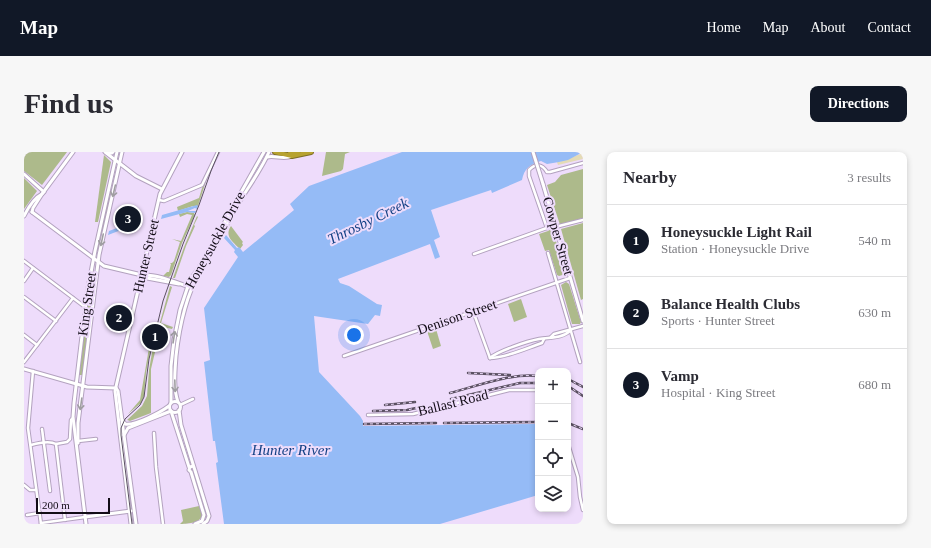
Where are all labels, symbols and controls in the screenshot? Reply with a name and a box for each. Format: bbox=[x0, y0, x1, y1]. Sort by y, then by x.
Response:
text: Map bbox=[20, 17, 58, 38]
text: Home bbox=[707, 20, 741, 35]
text: Map bbox=[763, 20, 788, 35]
text: About bbox=[810, 20, 845, 35]
text: Contact bbox=[867, 20, 911, 35]
button: Directions bbox=[810, 86, 907, 122]
text: Find us bbox=[24, 88, 114, 119]
text: Nearby bbox=[623, 168, 677, 187]
text: 3 results bbox=[847, 170, 891, 185]
one-way arrow bbox=[109, 184, 117, 197]
street label: Honeysuckle Drive bbox=[182, 189, 248, 291]
water label: Throsby Creek bbox=[325, 194, 411, 247]
street label: Cowper Street bbox=[540, 195, 576, 277]
pin: 3 bbox=[115, 204, 141, 234]
street label: Hunter Street bbox=[130, 218, 162, 294]
text: Honeysuckle Light Rail bbox=[661, 224, 812, 240]
one-way arrow bbox=[98, 233, 106, 246]
text: 1 bbox=[633, 233, 639, 248]
text: 540 m bbox=[858, 233, 891, 248]
text: Station · Honeysuckle Drive bbox=[661, 241, 809, 256]
street label: King Street bbox=[75, 271, 99, 337]
street label: Denison Street bbox=[415, 296, 499, 338]
text: Balance Health Clubs bbox=[661, 296, 800, 312]
pin: 2 bbox=[106, 303, 132, 333]
text: 2 bbox=[633, 305, 639, 320]
text: 630 m bbox=[858, 305, 891, 320]
text: Sports · Hunter Street bbox=[661, 313, 775, 328]
pin: 1 bbox=[142, 322, 168, 352]
your location bbox=[344, 325, 364, 345]
one-way arrow bbox=[170, 331, 178, 344]
map controls bbox=[535, 368, 571, 512]
button: + bbox=[535, 368, 571, 404]
text: Vamp bbox=[661, 368, 699, 384]
text: 3 bbox=[633, 377, 639, 392]
text: 680 m bbox=[858, 377, 891, 392]
one-way arrow bbox=[172, 379, 179, 392]
text: Hospital · King Street bbox=[661, 385, 775, 400]
street label: Ballast Road bbox=[416, 387, 490, 419]
one-way arrow bbox=[77, 397, 85, 410]
button: − bbox=[535, 404, 571, 440]
button: locate bbox=[535, 440, 571, 476]
water label: Hunter River bbox=[251, 442, 331, 458]
button: layers bbox=[535, 476, 571, 512]
scale bar bbox=[36, 496, 110, 515]
text: 200 m bbox=[42, 499, 70, 511]

